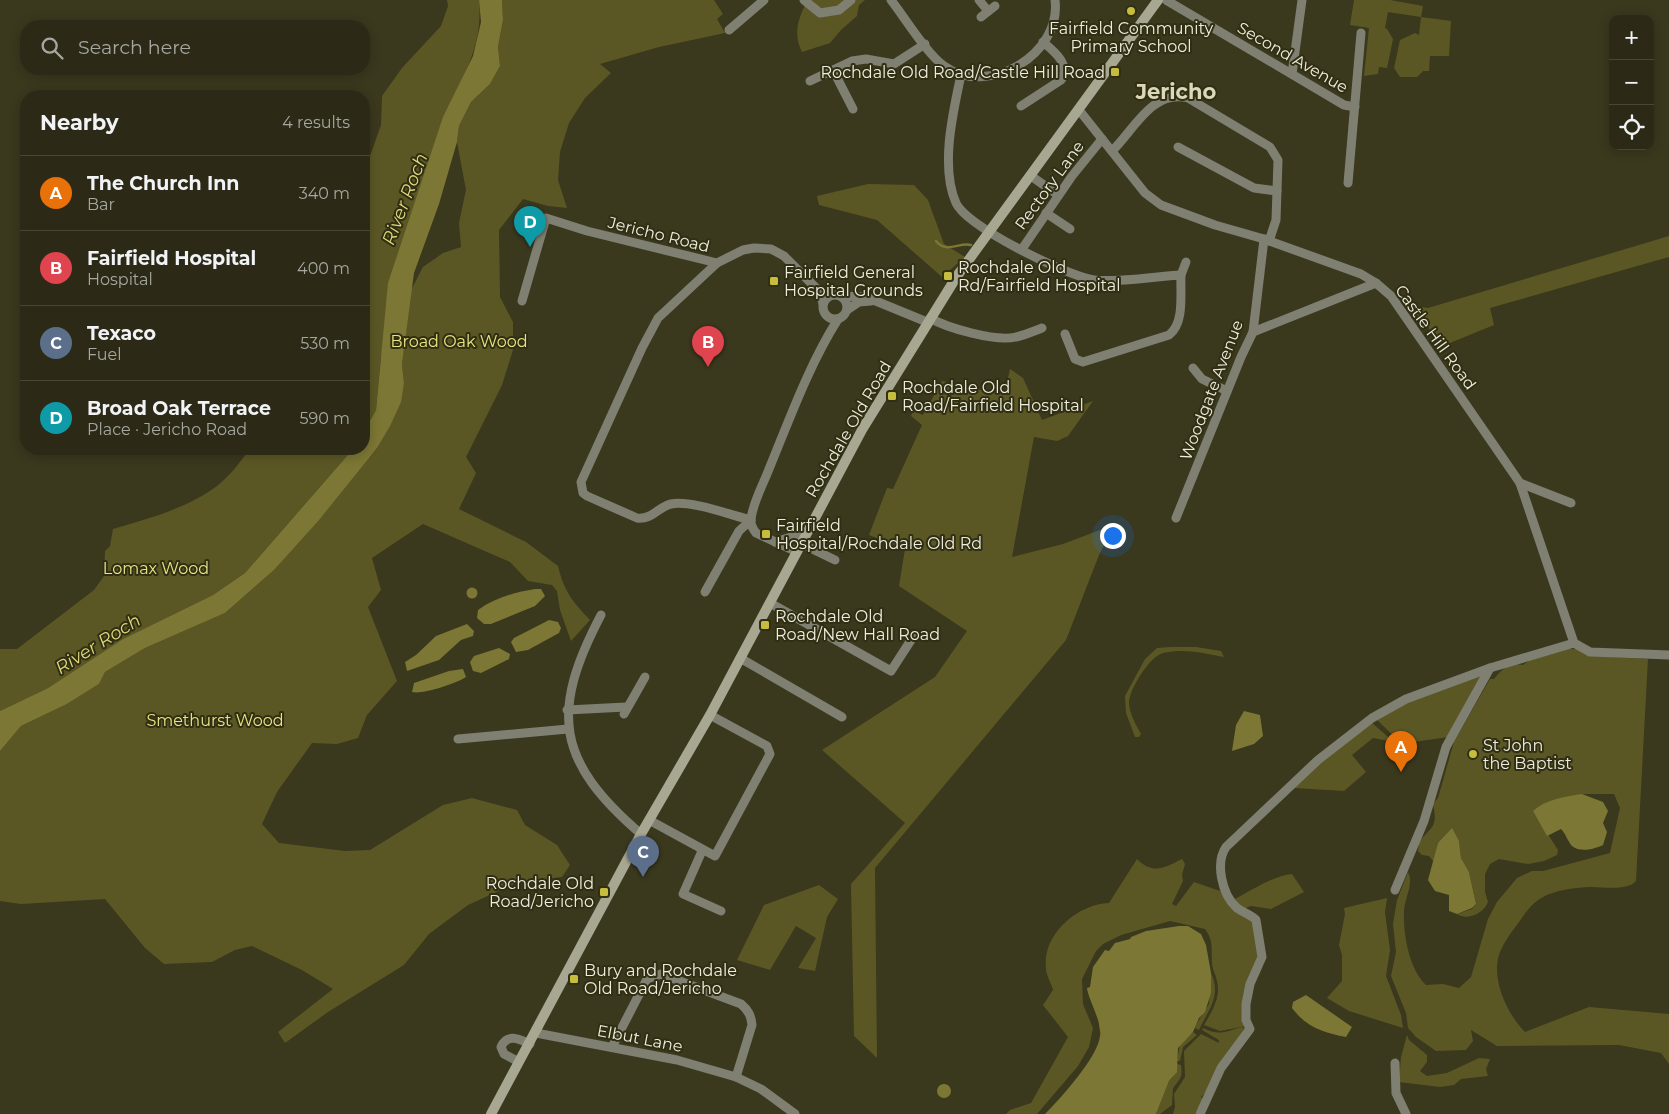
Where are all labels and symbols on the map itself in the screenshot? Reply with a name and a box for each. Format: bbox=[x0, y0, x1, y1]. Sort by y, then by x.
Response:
marker: Fairfield Community Primary School bbox=[1125, 5, 1137, 17]
street label: Second Avenue bbox=[1234, 18, 1351, 97]
place label: Fairfield Community Primary School bbox=[1049, 19, 1213, 56]
place label: Rochdale Old Road/Castle Hill Road bbox=[821, 63, 1105, 82]
marker: Rochdale Old Road/Castle Hill Road bbox=[1109, 66, 1121, 78]
district label: Jericho bbox=[1135, 79, 1217, 104]
street label: Rectory Lane bbox=[1011, 137, 1088, 233]
water label: River Roch bbox=[377, 150, 433, 248]
pin: D bbox=[514, 206, 546, 247]
street label: Jericho Road bbox=[605, 212, 712, 256]
place label: Rochdale Old Rd/Fairfield Hospital bbox=[958, 258, 1121, 295]
place label: Fairfield General Hospital Grounds bbox=[784, 263, 923, 300]
marker: Rochdale Old Rd/Fairfield Hospital bbox=[942, 270, 954, 282]
marker: Fairfield General Hospital Grounds bbox=[768, 275, 780, 287]
street label: Castle Hill Road bbox=[1391, 281, 1480, 393]
street label: Woodgate Avenue bbox=[1176, 317, 1247, 463]
pin: B bbox=[692, 326, 724, 367]
park label: Broad Oak Wood bbox=[390, 332, 528, 351]
street label: Rochdale Old Road bbox=[802, 358, 895, 501]
place label: Rochdale Old Road/Fairfield Hospital bbox=[902, 378, 1084, 415]
marker: Rochdale Old Road/Fairfield Hospital bbox=[886, 390, 898, 402]
place label: Fairfield Hospital/Rochdale Old Rd bbox=[776, 516, 982, 553]
your location bbox=[1100, 523, 1126, 549]
marker: Fairfield Hospital/Rochdale Old Rd bbox=[760, 528, 772, 540]
park label: Lomax Wood bbox=[103, 559, 209, 578]
place label: Rochdale Old Road/New Hall Road bbox=[775, 607, 940, 644]
water label: River Roch bbox=[51, 609, 145, 679]
marker: Rochdale Old Road/New Hall Road bbox=[759, 619, 771, 631]
park label: Smethurst Wood bbox=[146, 711, 284, 730]
pin: A bbox=[1385, 731, 1417, 772]
place label: St John the Baptist bbox=[1483, 736, 1572, 773]
marker: St John the Baptist bbox=[1467, 748, 1479, 760]
pin: C bbox=[627, 836, 659, 877]
place label: Rochdale Old Road/Jericho bbox=[486, 874, 594, 911]
marker: Rochdale Old Road/Jericho bbox=[598, 886, 610, 898]
place label: Bury and Rochdale Old Road/Jericho bbox=[584, 961, 737, 998]
marker: Bury and Rochdale Old Road/Jericho bbox=[568, 973, 580, 985]
street label: Elbut Lane bbox=[596, 1021, 684, 1056]

